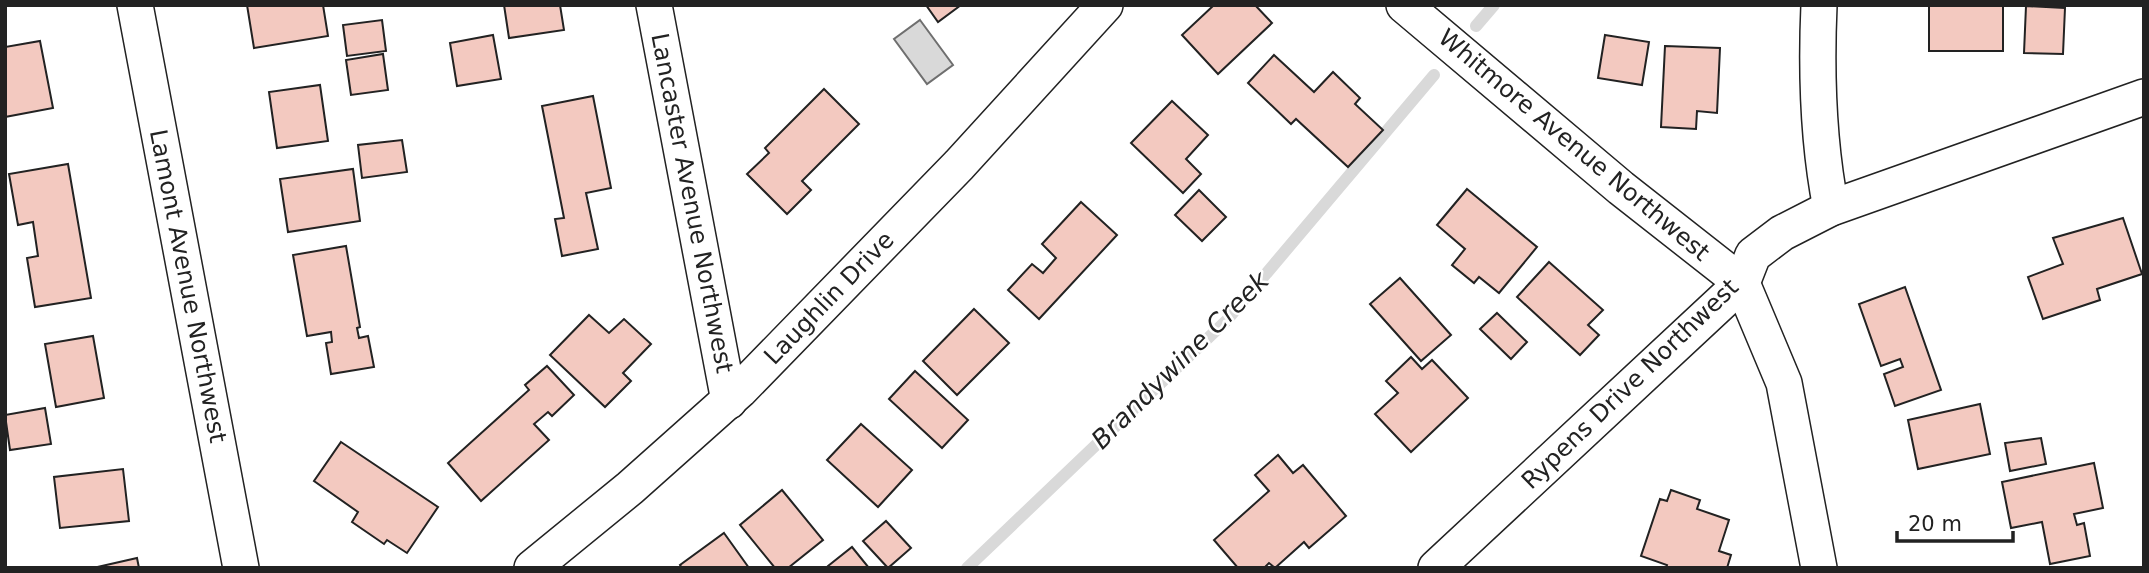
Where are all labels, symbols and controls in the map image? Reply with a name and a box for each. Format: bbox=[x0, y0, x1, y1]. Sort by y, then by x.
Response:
street label: Whitmore Avenue Northwest bbox=[1433, 23, 1715, 267]
street label: Lancaster Avenue Northwest bbox=[645, 31, 739, 375]
street label: Lamont Avenue Northwest bbox=[144, 127, 232, 445]
street label: Laughlin Drive bbox=[759, 226, 899, 370]
water label: Brandywine Creek bbox=[1085, 265, 1275, 455]
street label: Rypens Drive Northwest bbox=[1516, 273, 1744, 495]
scale bar bbox=[1897, 500, 2012, 544]
text: 20 m bbox=[1908, 512, 1962, 536]

